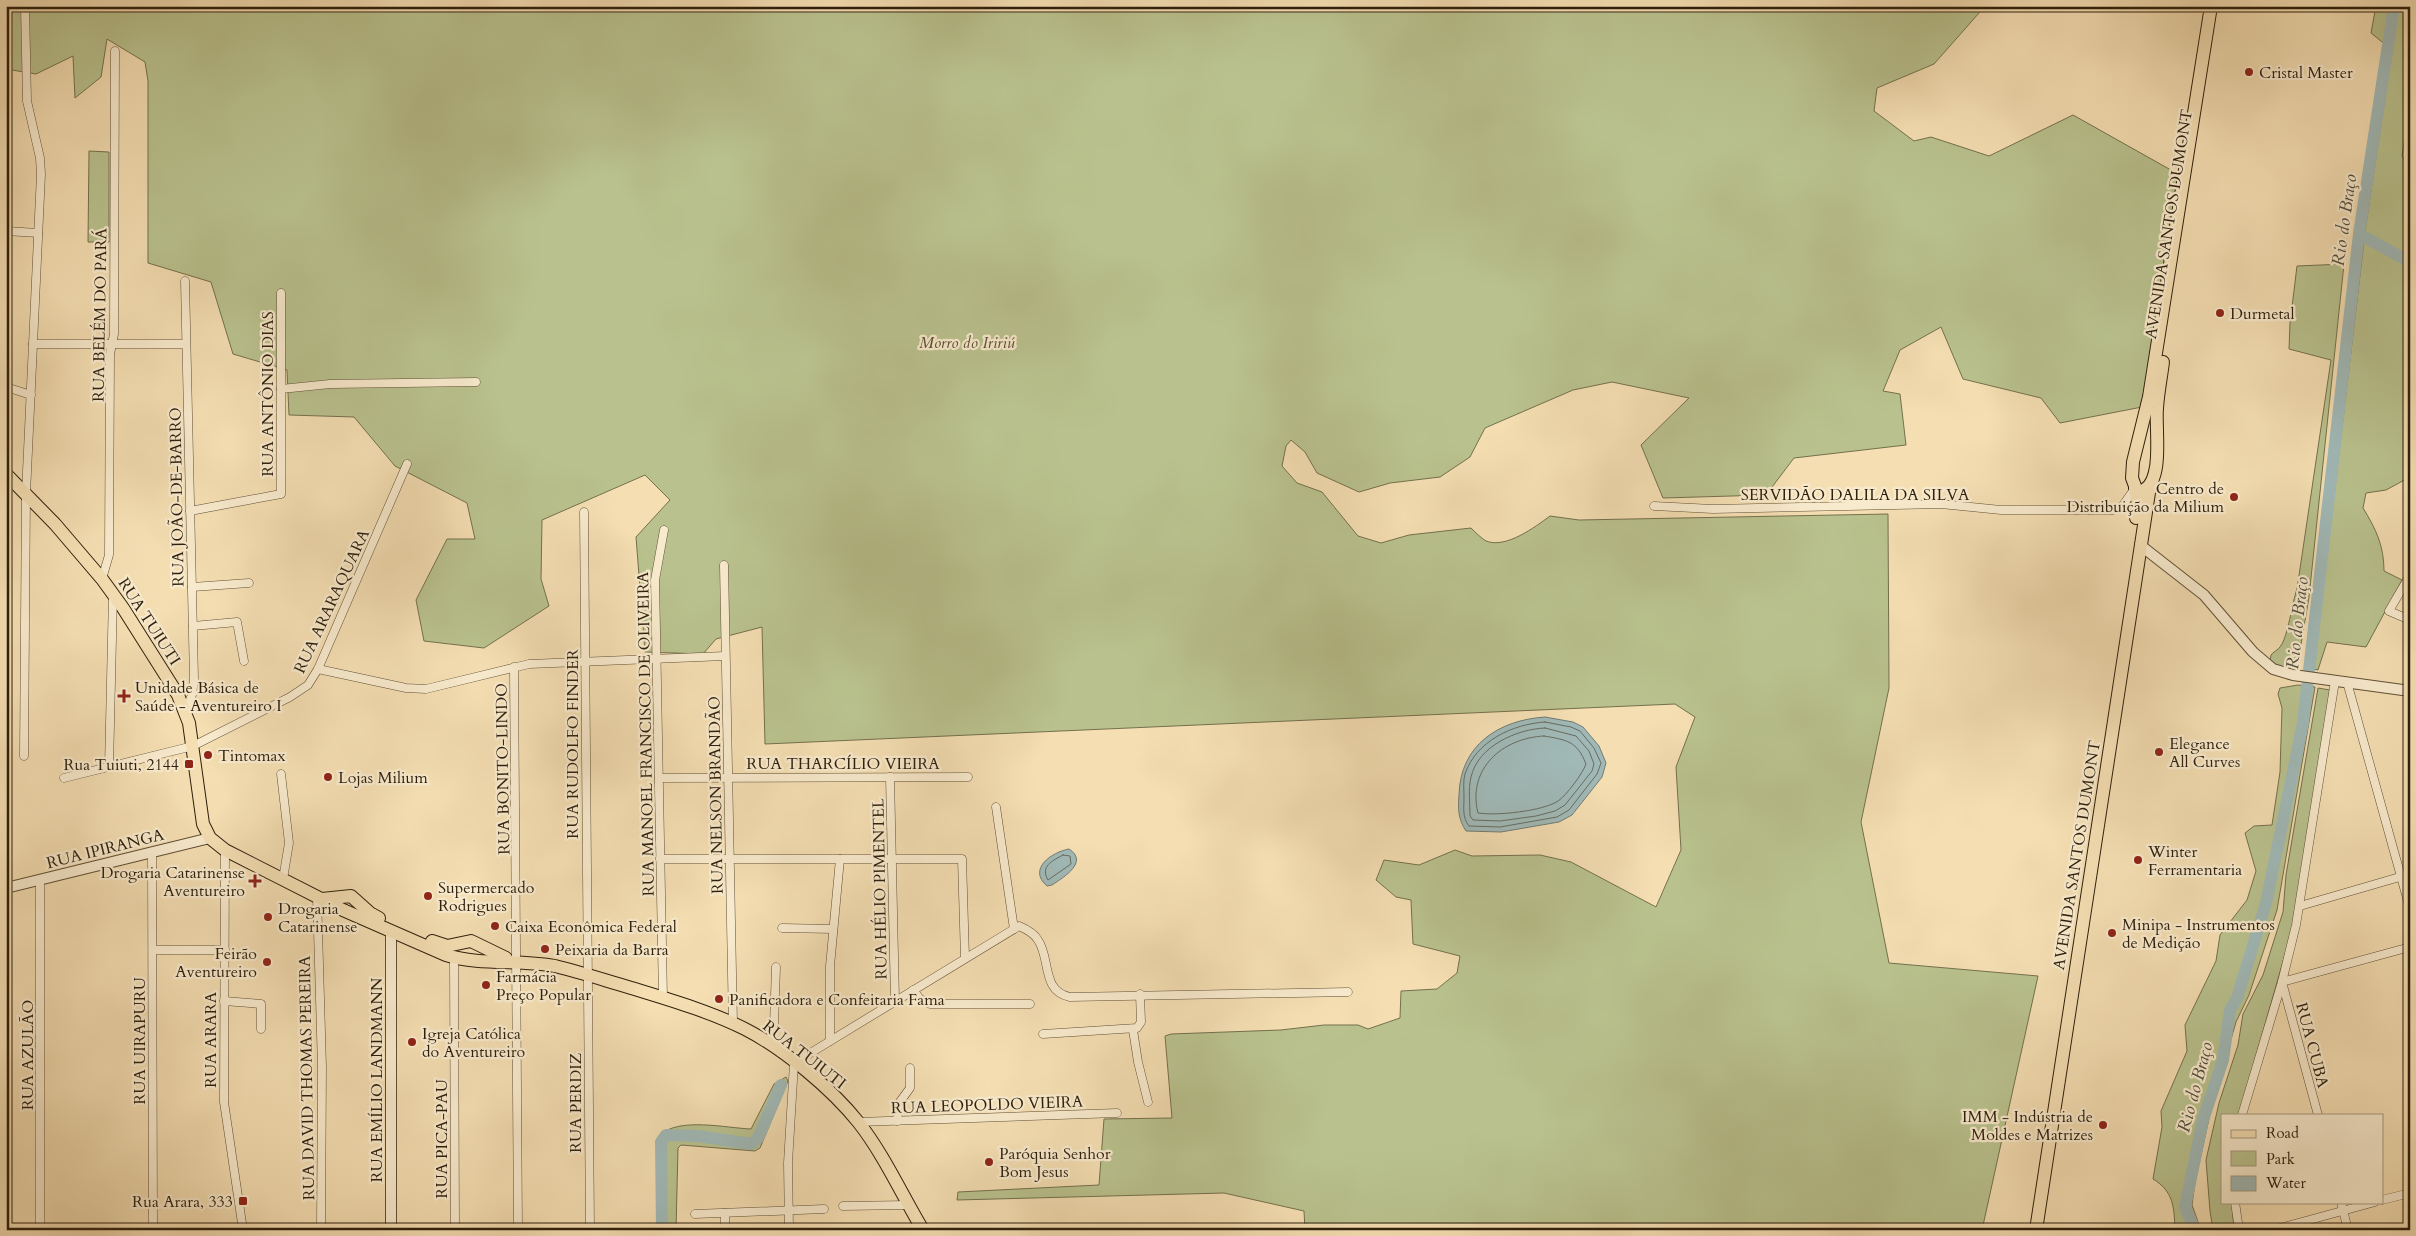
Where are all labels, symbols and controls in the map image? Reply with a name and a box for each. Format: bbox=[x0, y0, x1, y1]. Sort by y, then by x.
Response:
place label: Cristal Master bbox=[2259, 62, 2353, 84]
marker: Cristal Master bbox=[2243, 66, 2255, 78]
street label: AVENIDA SANTOS DUMONT bbox=[2140, 108, 2198, 340]
water label: Rio do Braço bbox=[2326, 172, 2363, 268]
street label: RUA BELÉM DO PARÁ bbox=[87, 227, 113, 402]
place label: Durmetal bbox=[2230, 303, 2294, 325]
marker: Durmetal bbox=[2214, 307, 2226, 319]
street label: RUA ANTÔNIO DIAS bbox=[257, 311, 279, 477]
park label: Morro do Iririú bbox=[919, 332, 1015, 354]
street label: RUA JOÃO-DE-BARRO bbox=[164, 407, 190, 587]
place label: Centro de Distribuição da Milium bbox=[2067, 478, 2224, 518]
street label: SERVIDÃO DALILA DA SILVA bbox=[1741, 484, 1970, 506]
marker: Centro de Distribuição da Milium bbox=[2228, 491, 2240, 503]
street label: RUA ARARAQUARA bbox=[289, 525, 375, 677]
street label: RUA MANOEL FRANCISCO DE OLIVEIRA bbox=[632, 571, 660, 896]
street label: RUA TUIUTI bbox=[113, 573, 186, 670]
water label: Rio do Braço bbox=[2280, 576, 2315, 670]
street label: RUA RUDOLFO FINDER bbox=[562, 649, 584, 839]
place label: Unidade Básica de Saúde - Aventureiro I bbox=[135, 677, 282, 717]
street label: RUA BONITO-LINDO bbox=[491, 683, 515, 855]
marker: Unidade Básica de Saúde - Aventureiro I bbox=[117, 689, 131, 703]
street label: RUA NELSON BRANDÃO bbox=[703, 696, 729, 894]
place label: Elegance All Curves bbox=[2169, 733, 2240, 773]
street label: AVENIDA SANTOS DUMONT bbox=[2048, 739, 2106, 971]
place label: Tintomax bbox=[218, 745, 285, 767]
marker: Elegance All Curves bbox=[2153, 746, 2165, 758]
marker: Tintomax bbox=[202, 749, 214, 761]
street label: RUA THARCÍLIO VIEIRA bbox=[746, 753, 940, 775]
place label: Rua Tuiuti, 2144 bbox=[63, 754, 179, 776]
marker: Rua Tuiuti, 2144 bbox=[183, 758, 195, 770]
place label: Lojas Milium bbox=[338, 767, 428, 789]
marker: Lojas Milium bbox=[322, 771, 334, 783]
street label: RUA HÉLIO PIMENTEL bbox=[867, 798, 893, 980]
street label: RUA IPIRANGA bbox=[44, 824, 167, 874]
place label: Winter Ferramentaria bbox=[2147, 841, 2242, 881]
marker: Winter Ferramentaria bbox=[2132, 854, 2144, 866]
place label: Drogaria Catarinense Aventureiro bbox=[101, 862, 245, 902]
marker: Drogaria Catarinense Aventureiro bbox=[249, 875, 261, 887]
place label: Supermercado Rodrigues bbox=[438, 877, 535, 917]
marker: Supermercado Rodrigues bbox=[422, 890, 434, 902]
place label: Drogaria Catarinense bbox=[278, 898, 358, 938]
marker: Drogaria Catarinense bbox=[262, 911, 274, 923]
place label: Minipa - Instrumentos de Medição bbox=[2122, 914, 2275, 954]
place label: Caixa Econômica Federal bbox=[505, 916, 677, 938]
marker: Caixa Econômica Federal bbox=[489, 920, 501, 932]
marker: Minipa - Instrumentos de Medição bbox=[2106, 927, 2118, 939]
place label: Peixaria da Barra bbox=[555, 939, 669, 961]
place label: Feirão Aventureiro bbox=[175, 943, 257, 983]
marker: Peixaria da Barra bbox=[539, 943, 551, 955]
street label: RUA DAVID THOMAS PEREIRA bbox=[294, 955, 320, 1200]
marker: Feirão Aventureiro bbox=[261, 956, 273, 968]
place label: Farmácia Preço Popular bbox=[496, 966, 591, 1006]
street label: RUA UIRAPURU bbox=[129, 977, 151, 1105]
street label: RUA EMÍLIO LANDMANN bbox=[366, 977, 388, 1182]
marker: Farmácia Preço Popular bbox=[480, 979, 492, 991]
place label: Panificadora e Confeitaria Fama bbox=[729, 989, 945, 1011]
street label: RUA ARARA bbox=[200, 991, 222, 1088]
marker: Panificadora e Confeitaria Fama bbox=[713, 993, 725, 1005]
street label: RUA AZULÃO bbox=[17, 1000, 39, 1110]
street label: RUA CUBA bbox=[2290, 1000, 2334, 1091]
street label: RUA TUIUTI bbox=[758, 1015, 851, 1094]
place label: Igreja Católica do Aventureiro bbox=[422, 1023, 526, 1063]
marker: Igreja Católica do Aventureiro bbox=[406, 1036, 418, 1048]
water label: Rio do Braço bbox=[2171, 1039, 2220, 1135]
street label: RUA PERDIZ bbox=[565, 1053, 587, 1153]
street label: RUA PICA-PAU bbox=[431, 1079, 453, 1199]
street label: RUA LEOPOLDO VIEIRA bbox=[891, 1091, 1084, 1119]
place label: IMM - Indústria de Moldes e Matrizes bbox=[1962, 1106, 2093, 1146]
legend bbox=[2221, 1114, 2384, 1204]
marker: IMM - Indústria de Moldes e Matrizes bbox=[2097, 1119, 2109, 1131]
text: Road bbox=[2266, 1123, 2299, 1143]
place label: Paróquia Senhor Bom Jesus bbox=[999, 1143, 1111, 1183]
text: Park bbox=[2266, 1149, 2295, 1169]
marker: Paróquia Senhor Bom Jesus bbox=[983, 1156, 995, 1168]
text: Water bbox=[2265, 1173, 2307, 1193]
place label: Rua Arara, 333 bbox=[132, 1191, 233, 1213]
marker: Rua Arara, 333 bbox=[237, 1195, 249, 1207]

